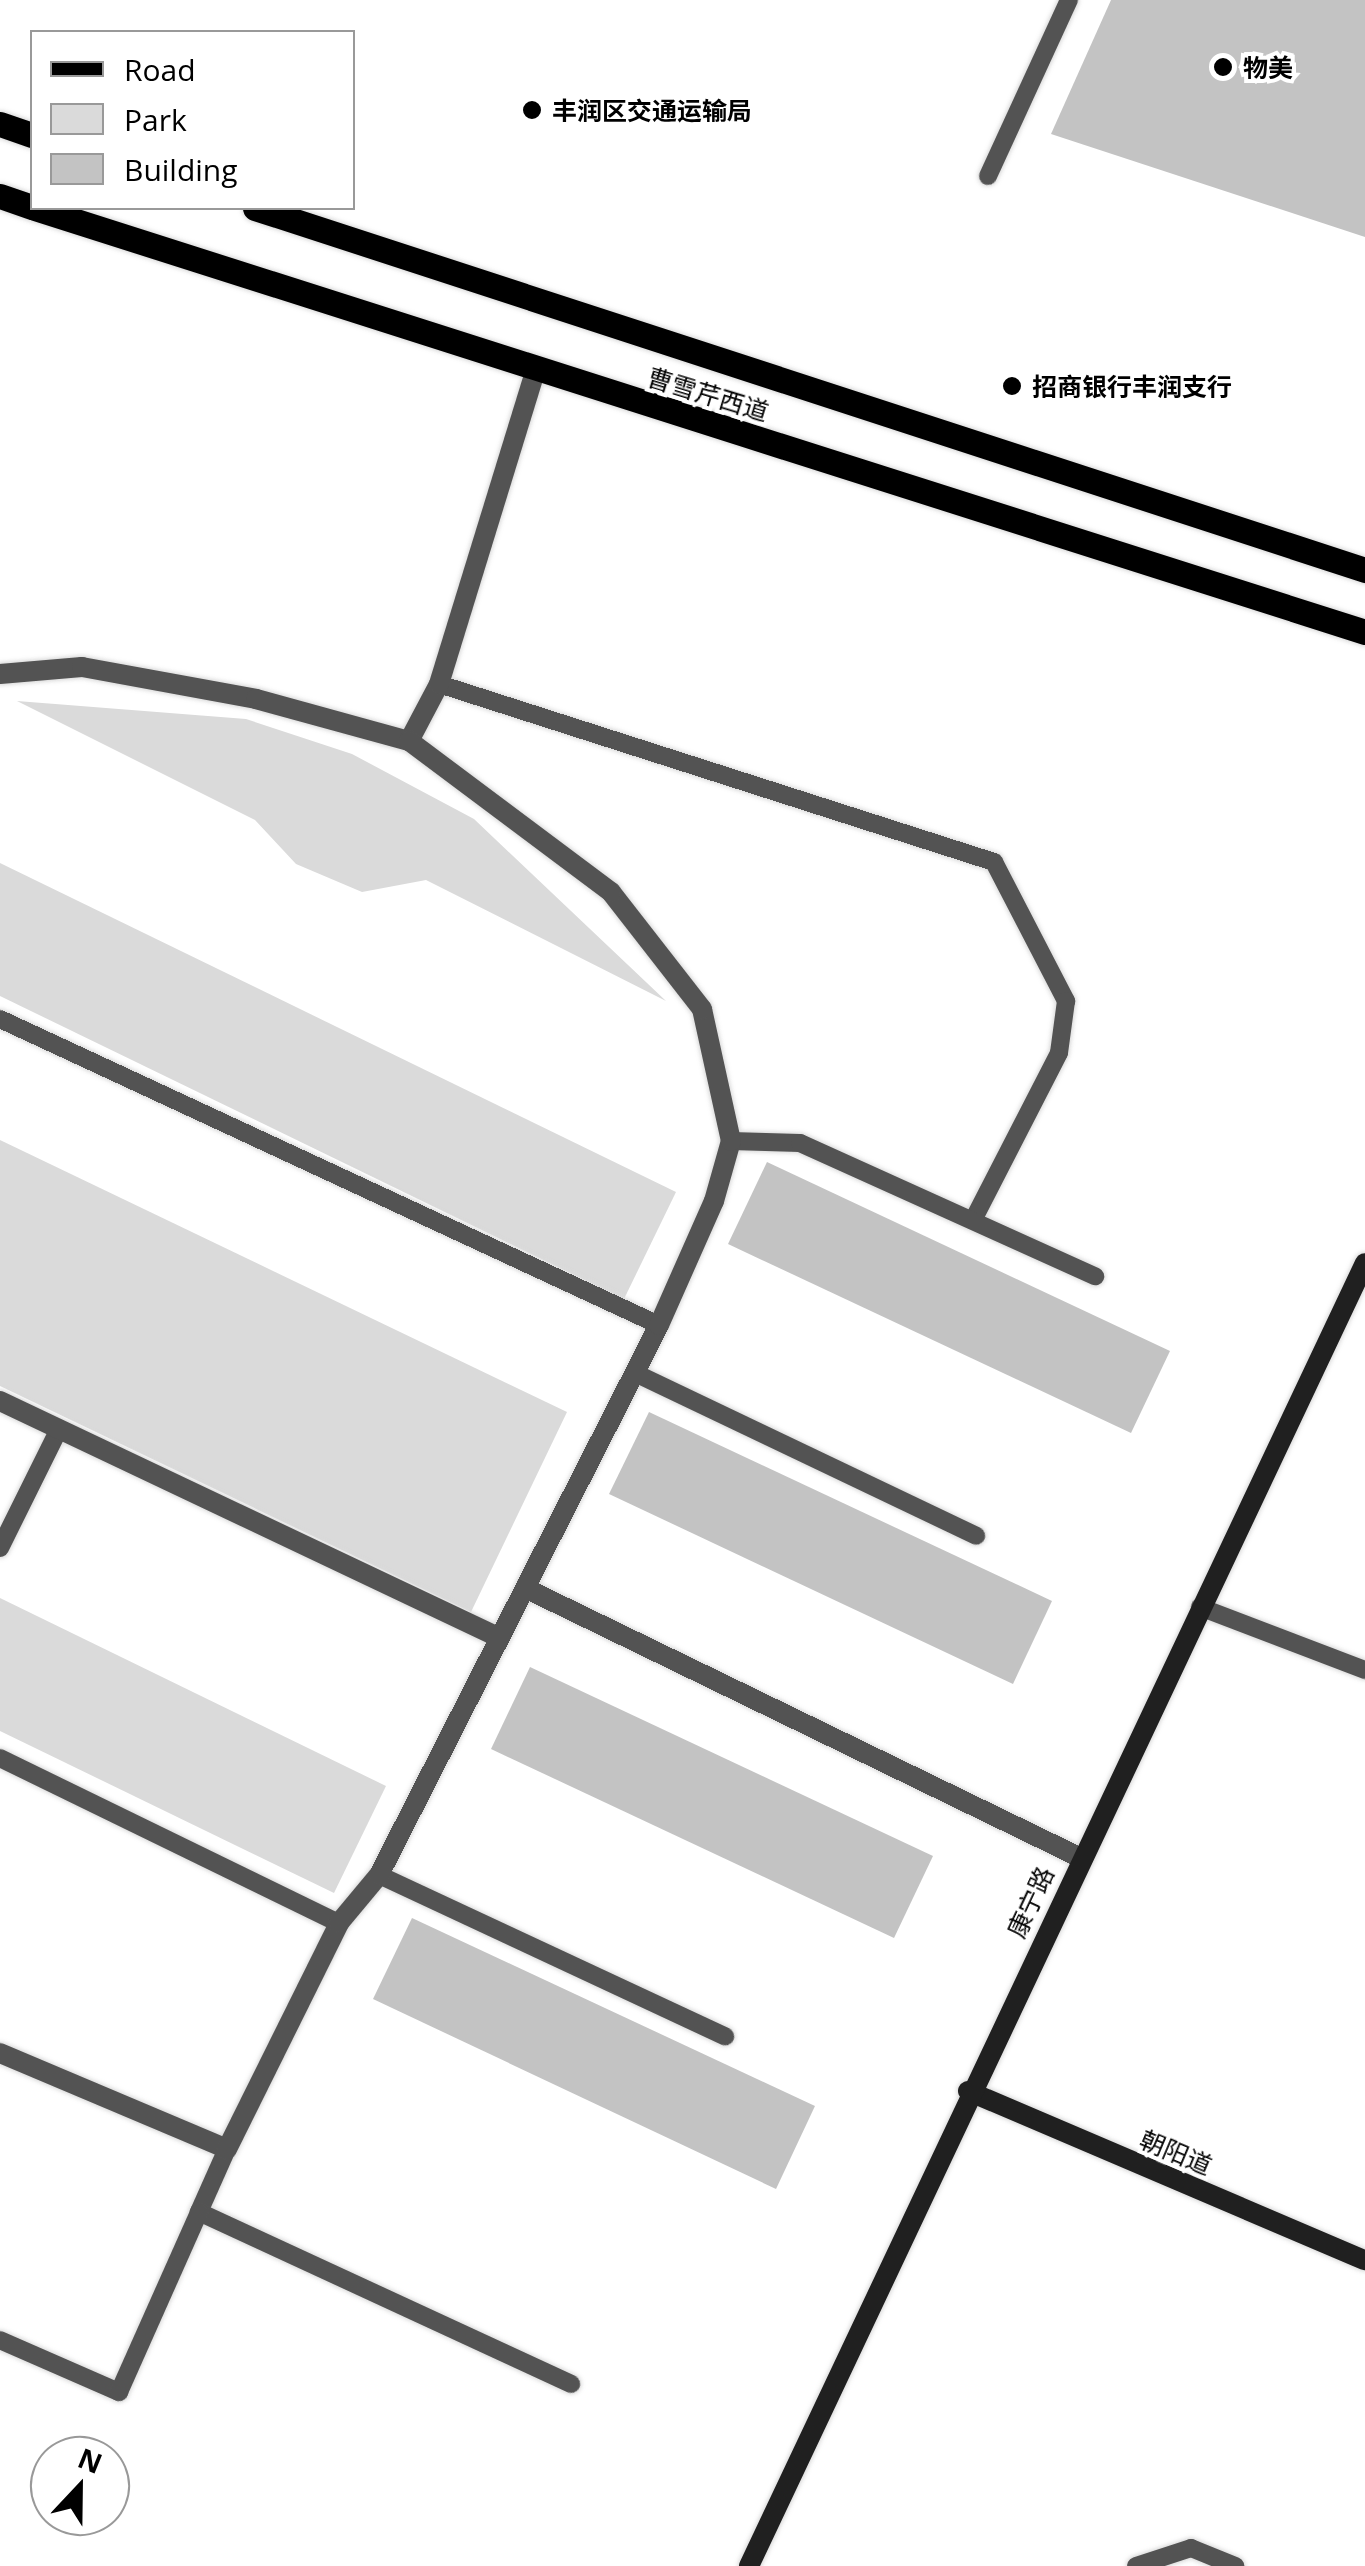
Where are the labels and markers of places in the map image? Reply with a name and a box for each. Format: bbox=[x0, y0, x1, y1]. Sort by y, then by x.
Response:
place label: 物美 bbox=[1243, 52, 1293, 82]
marker: 物美 bbox=[1212, 56, 1234, 78]
place label: 丰润区交通运输局 bbox=[552, 95, 752, 125]
marker: 丰润区交通运输局 bbox=[521, 99, 543, 121]
place label: 招商银行丰润支行 bbox=[1032, 371, 1232, 401]
marker: 招商银行丰润支行 bbox=[1001, 375, 1023, 397]

